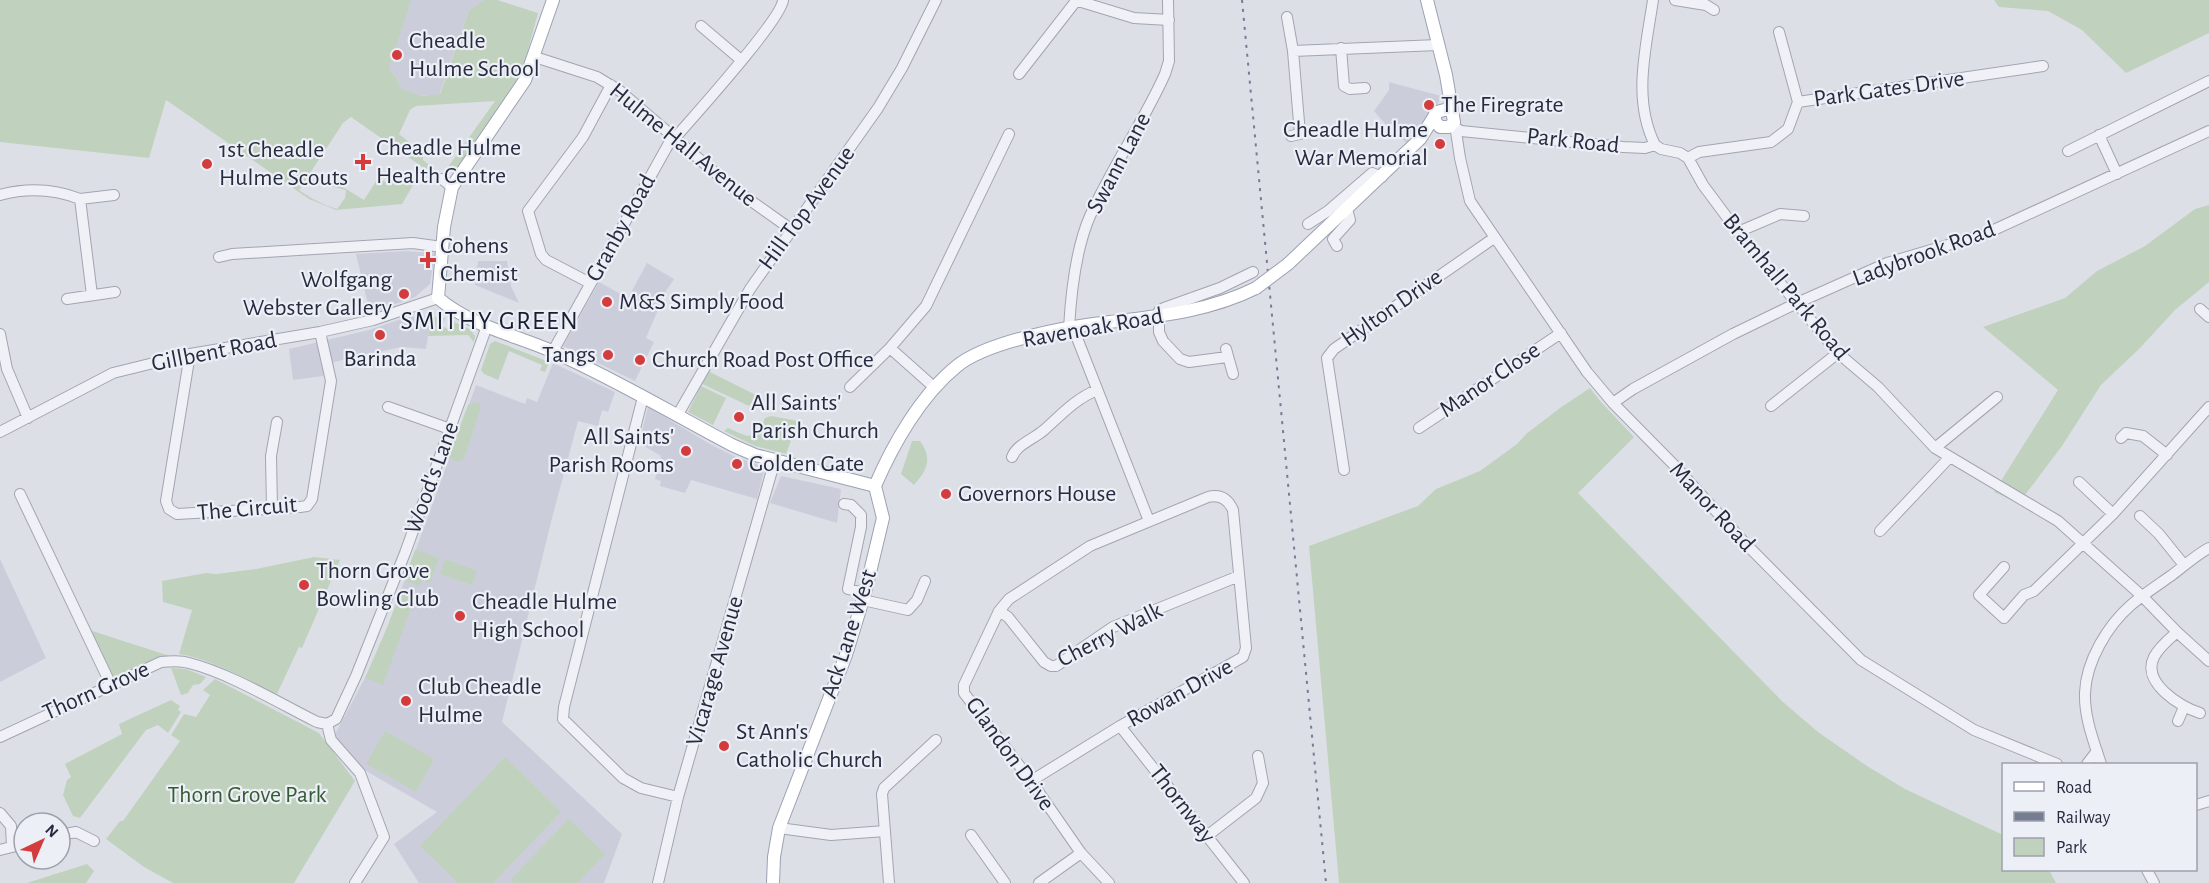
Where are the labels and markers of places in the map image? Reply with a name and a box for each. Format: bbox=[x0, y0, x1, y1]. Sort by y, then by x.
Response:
place label: Cheadle Hulme School bbox=[409, 29, 540, 81]
marker: Cheadle Hulme School bbox=[390, 48, 404, 62]
place label: The Firegrate bbox=[1441, 93, 1563, 117]
marker: The Firegrate bbox=[1422, 98, 1436, 112]
place label: Cheadle Hulme War Memorial bbox=[1283, 118, 1428, 170]
place label: Cheadle Hulme Health Centre bbox=[376, 136, 521, 188]
marker: Cheadle Hulme War Memorial bbox=[1433, 137, 1447, 151]
place label: 1st Cheadle Hulme Scouts bbox=[219, 138, 348, 190]
marker: Cheadle Hulme Health Centre bbox=[354, 153, 372, 171]
marker: 1st Cheadle Hulme Scouts bbox=[200, 157, 214, 171]
place label: Cohens Chemist bbox=[440, 234, 518, 286]
marker: Cohens Chemist bbox=[421, 253, 435, 267]
place label: Wolfgang Webster Gallery bbox=[243, 268, 392, 320]
marker: Wolfgang Webster Gallery bbox=[397, 287, 411, 301]
place label: M&S Simply Food bbox=[619, 290, 784, 314]
marker: M&S Simply Food bbox=[600, 295, 614, 309]
marker: Barinda bbox=[373, 328, 387, 342]
place label: Tangs bbox=[542, 343, 596, 367]
place label: Barinda bbox=[343, 347, 417, 371]
marker: Tangs bbox=[601, 348, 615, 362]
place label: Church Road Post Office bbox=[652, 348, 874, 372]
marker: Church Road Post Office bbox=[633, 353, 647, 367]
place label: All Saints' Parish Church bbox=[751, 391, 879, 443]
marker: All Saints' Parish Church bbox=[732, 410, 746, 424]
place label: All Saints' Parish Rooms bbox=[549, 425, 674, 477]
marker: All Saints' Parish Rooms bbox=[679, 444, 693, 458]
place label: Golden Gate bbox=[749, 452, 864, 476]
marker: Golden Gate bbox=[730, 457, 744, 471]
place label: Governors House bbox=[958, 482, 1116, 506]
marker: Governors House bbox=[939, 487, 953, 501]
place label: Thorn Grove Bowling Club bbox=[316, 559, 439, 611]
marker: Thorn Grove Bowling Club bbox=[297, 578, 311, 592]
place label: Cheadle Hulme High School bbox=[472, 590, 617, 642]
marker: Cheadle Hulme High School bbox=[453, 609, 467, 623]
place label: Club Cheadle Hulme bbox=[418, 675, 541, 727]
marker: Club Cheadle Hulme bbox=[399, 694, 413, 708]
place label: St Ann's Catholic Church bbox=[736, 720, 883, 772]
marker: St Ann's Catholic Church bbox=[717, 739, 731, 753]

